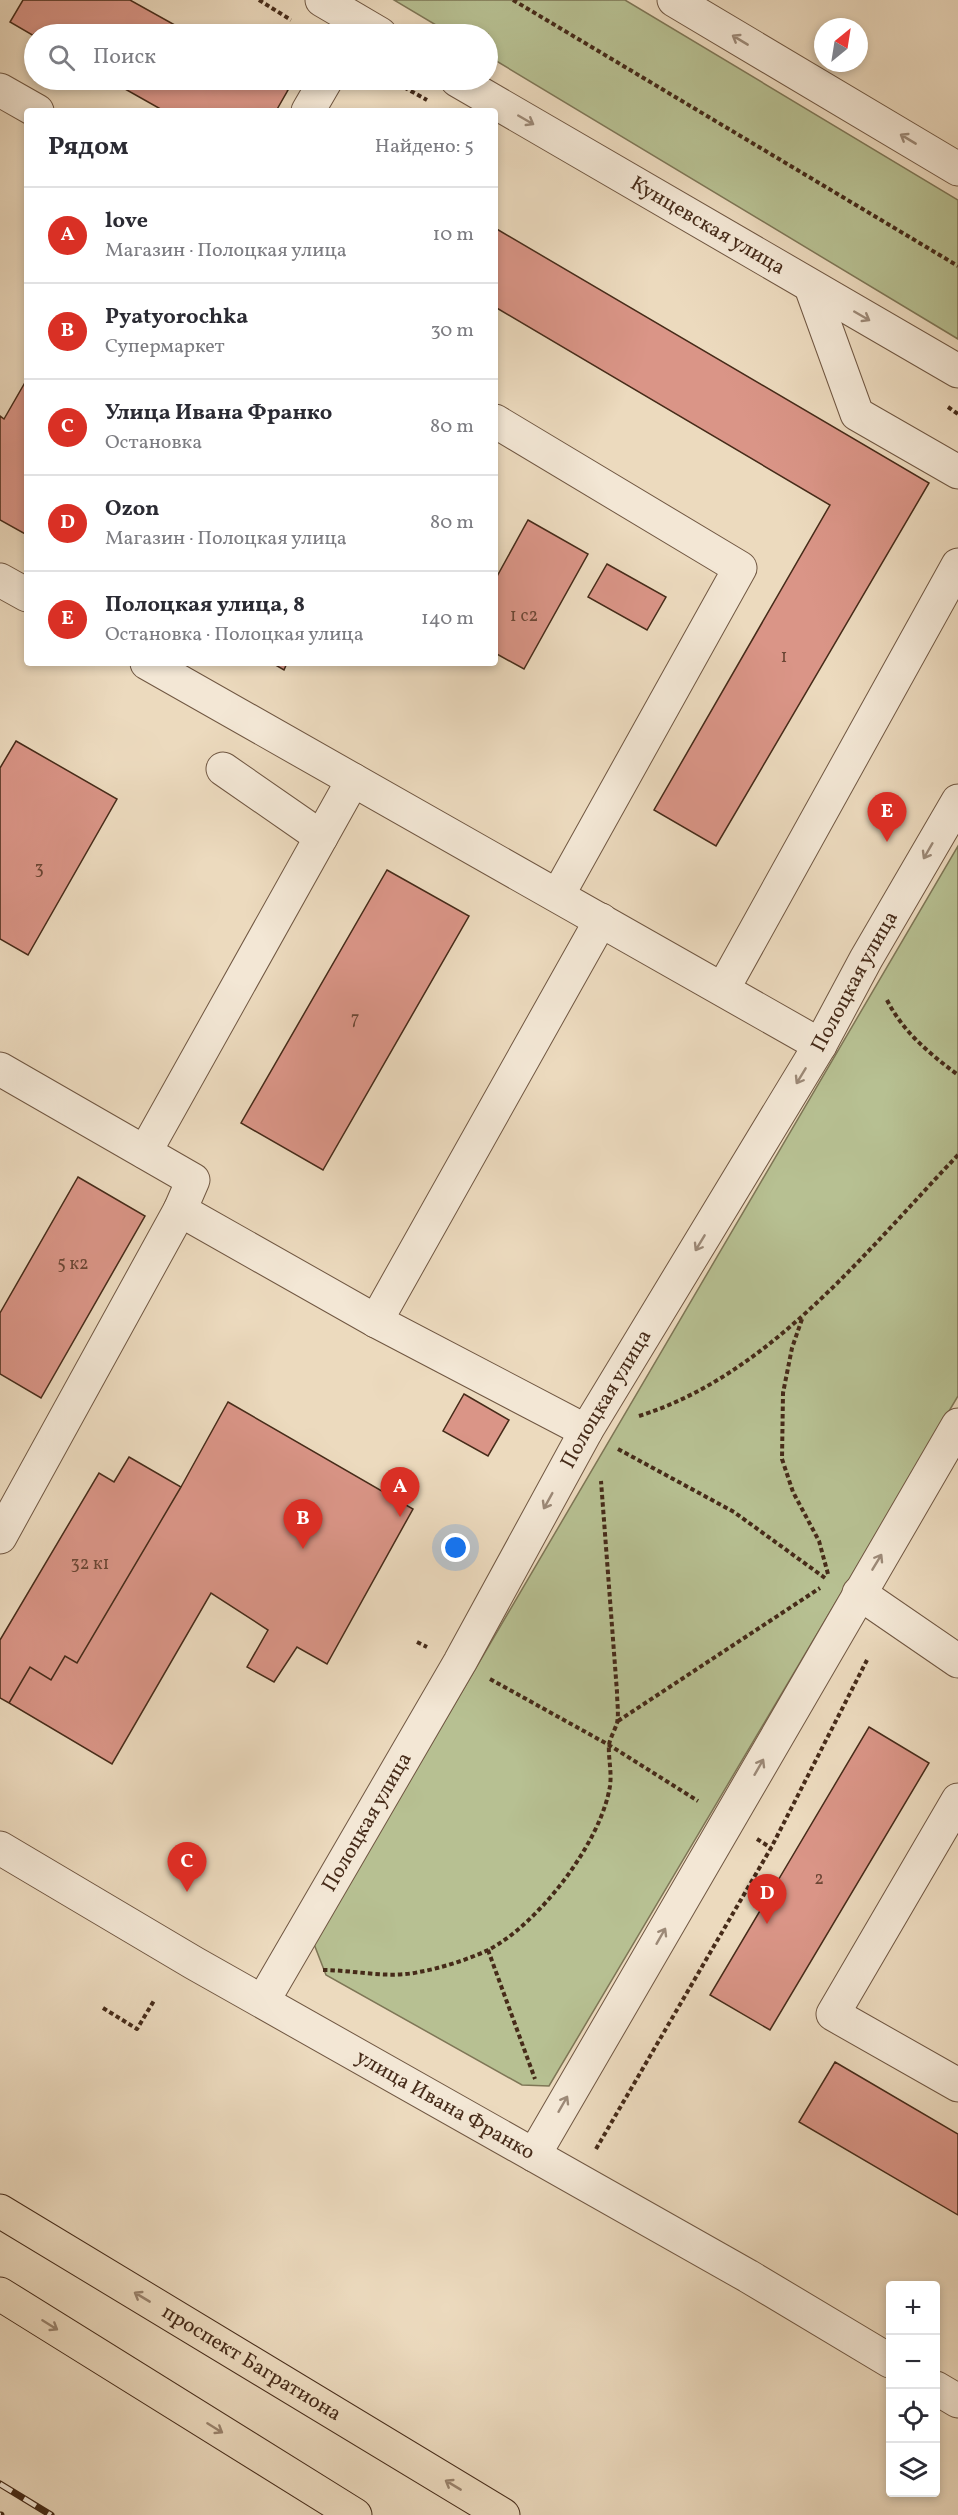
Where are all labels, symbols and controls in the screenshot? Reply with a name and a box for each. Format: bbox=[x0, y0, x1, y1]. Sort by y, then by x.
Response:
north arrow bbox=[814, 18, 868, 72]
search box bbox=[24, 24, 498, 90]
one-way arrow bbox=[732, 33, 749, 45]
icon: search bbox=[45, 41, 78, 74]
text: Поиск bbox=[93, 42, 156, 73]
one-way arrow bbox=[517, 114, 534, 126]
text: Рядом bbox=[48, 129, 128, 165]
text: Найдено: 5 bbox=[375, 133, 474, 161]
one-way arrow bbox=[900, 133, 917, 145]
street label: Кунцевская улица bbox=[625, 169, 791, 282]
text: love bbox=[105, 206, 148, 237]
text: A bbox=[60, 221, 75, 249]
text: 10 m bbox=[433, 221, 474, 249]
text: Магазин · Полоцкая улица bbox=[105, 237, 347, 265]
text: Pyatyorochka bbox=[105, 302, 248, 333]
one-way arrow bbox=[852, 311, 870, 322]
text: B bbox=[61, 317, 74, 345]
text: 30 m bbox=[430, 317, 474, 345]
text: Супермаркет bbox=[105, 333, 225, 361]
text: Улица Ивана Франко bbox=[105, 398, 332, 429]
text: C bbox=[61, 413, 74, 441]
text: 80 m bbox=[430, 413, 474, 441]
text: Остановка bbox=[105, 429, 202, 457]
text: Ozon bbox=[105, 494, 160, 525]
text: D bbox=[60, 509, 75, 537]
text: 80 m bbox=[430, 509, 474, 537]
text: Магазин · Полоцкая улица bbox=[105, 525, 347, 553]
text: Полоцкая улица, 8 bbox=[105, 590, 305, 621]
house number: 1 с2 bbox=[510, 604, 538, 629]
text: E bbox=[61, 605, 74, 633]
text: 140 m bbox=[421, 605, 474, 633]
text: Остановка · Полоцкая улица bbox=[105, 621, 364, 649]
house number: 1 bbox=[781, 645, 787, 670]
pin: E bbox=[868, 792, 906, 842]
one-way arrow bbox=[922, 842, 934, 859]
house number: 3 bbox=[34, 857, 44, 882]
street label: Полоцкая улица bbox=[804, 906, 905, 1057]
house number: 7 bbox=[351, 1007, 359, 1032]
one-way arrow bbox=[795, 1067, 807, 1084]
one-way arrow bbox=[694, 1234, 706, 1251]
house number: 5 к2 bbox=[57, 1252, 89, 1277]
street label: Полоцкая улица bbox=[554, 1324, 659, 1474]
pin: A bbox=[380, 1468, 420, 1517]
one-way arrow bbox=[542, 1492, 554, 1509]
pin: B bbox=[284, 1500, 322, 1549]
your location bbox=[441, 1533, 470, 1562]
house number: 32 к1 bbox=[70, 1552, 110, 1577]
one-way arrow bbox=[871, 1554, 883, 1571]
street label: Полоцкая улица bbox=[315, 1747, 419, 1897]
one-way arrow bbox=[753, 1759, 765, 1776]
pin: C bbox=[168, 1842, 207, 1892]
house number: 2 bbox=[814, 1867, 824, 1892]
pin: D bbox=[748, 1874, 786, 1924]
one-way arrow bbox=[655, 1928, 667, 1945]
street label: улица Ивана Франко bbox=[350, 2043, 540, 2167]
one-way arrow bbox=[557, 2096, 569, 2113]
map controls bbox=[886, 2281, 940, 2497]
button: + bbox=[886, 2281, 940, 2335]
one-way arrow bbox=[134, 2290, 151, 2302]
street label: проспект Багратиона bbox=[156, 2298, 347, 2428]
one-way arrow bbox=[41, 2319, 58, 2331]
button: − bbox=[886, 2335, 940, 2389]
button: locate bbox=[886, 2389, 940, 2443]
one-way arrow bbox=[206, 2422, 223, 2434]
button: layers bbox=[886, 2443, 940, 2497]
one-way arrow bbox=[445, 2478, 462, 2490]

